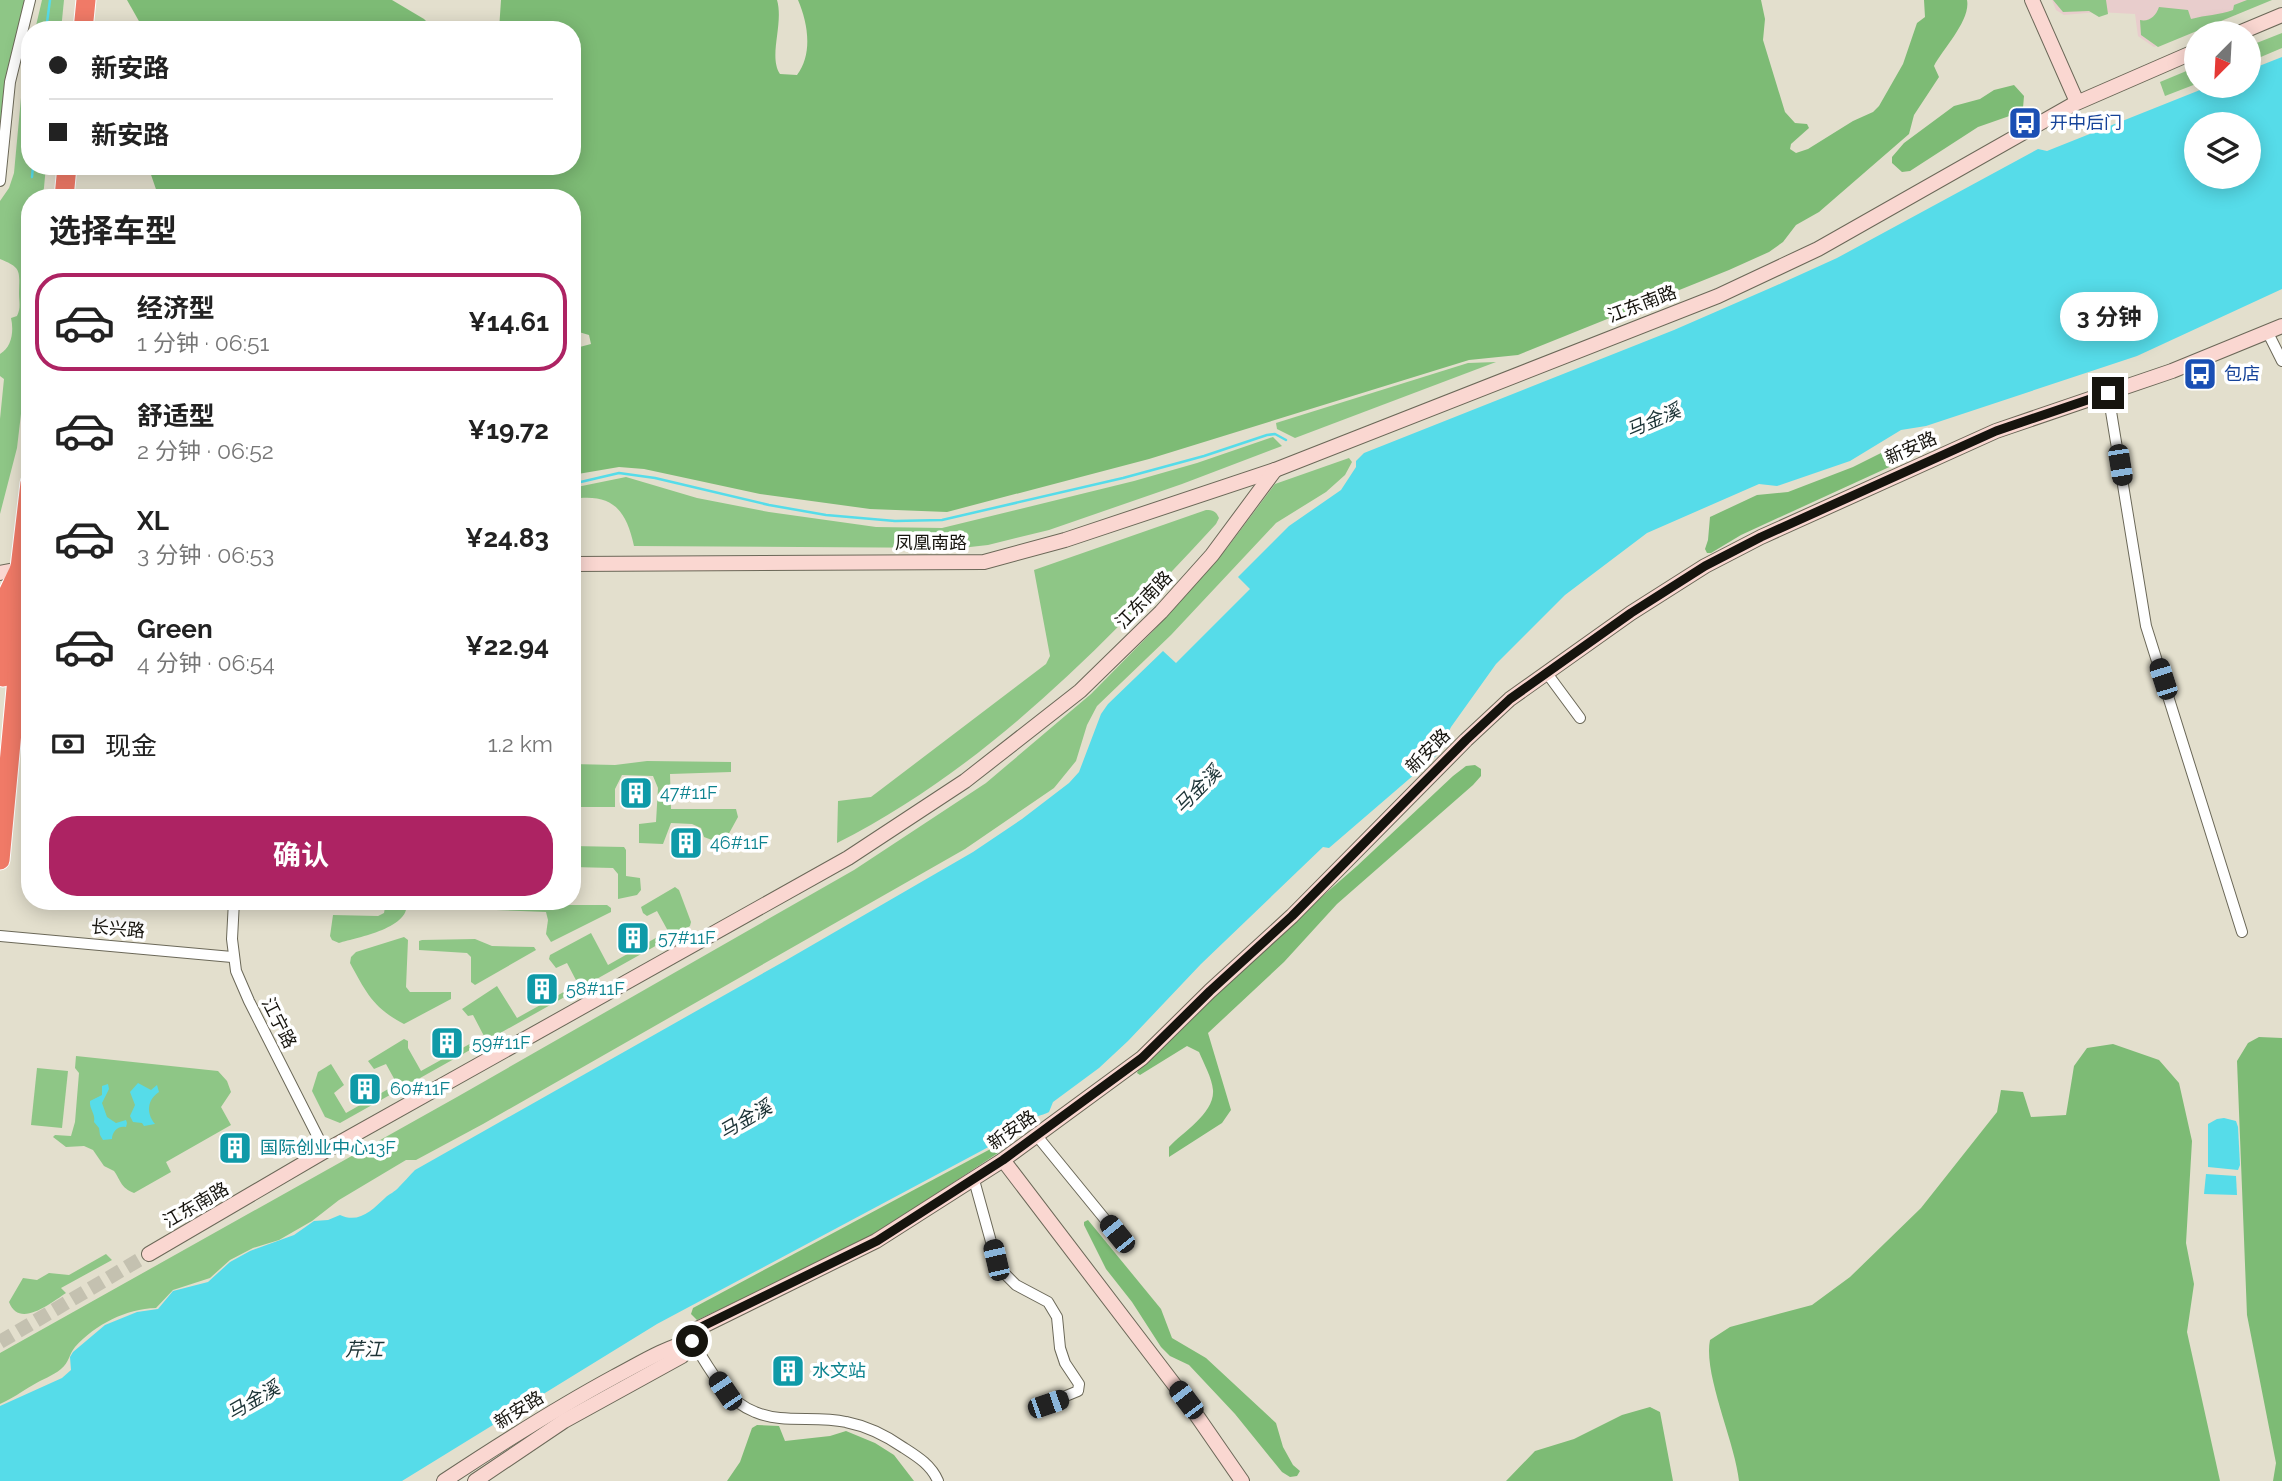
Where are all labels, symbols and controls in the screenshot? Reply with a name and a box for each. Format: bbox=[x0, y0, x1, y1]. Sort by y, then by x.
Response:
north arrow bbox=[2184, 21, 2261, 98]
map controls bbox=[2184, 21, 2261, 189]
text: 新安路 bbox=[91, 53, 169, 83]
bus stop icon: 开中后门 bbox=[2006, 104, 2044, 142]
place label: 开中后门 bbox=[2050, 112, 2122, 133]
button: layers bbox=[2184, 112, 2261, 189]
text: 新安路 bbox=[91, 120, 169, 150]
text: 选择车型 bbox=[49, 212, 177, 249]
street label: 江东南路 bbox=[1604, 281, 1679, 326]
icon: car bbox=[53, 291, 116, 354]
callout: 3 分钟 bbox=[2059, 292, 2157, 340]
text: 经济型 bbox=[137, 293, 215, 323]
text: 3 分钟 bbox=[2077, 303, 2141, 330]
text: ¥14.61 bbox=[468, 307, 549, 337]
text: 1 分钟 · 06:51 bbox=[137, 329, 269, 356]
bus stop icon: 包店 bbox=[2181, 355, 2219, 393]
place label: 包店 bbox=[2224, 363, 2260, 384]
route end bbox=[2092, 377, 2124, 409]
water label: 马金溪 bbox=[1622, 398, 1685, 441]
icon: car bbox=[53, 399, 116, 462]
text: 舒适型 bbox=[137, 401, 215, 431]
text: ¥19.72 bbox=[468, 415, 549, 445]
street label: 新安路 bbox=[1882, 427, 1940, 468]
text: 2 分钟 · 06:52 bbox=[137, 437, 274, 464]
car bbox=[2107, 443, 2134, 487]
text: XL bbox=[137, 506, 169, 536]
icon: car bbox=[53, 507, 116, 570]
text: ¥24.83 bbox=[465, 523, 549, 553]
street label: 凤凰南路 bbox=[895, 532, 967, 553]
text: 3 分钟 · 06:53 bbox=[137, 541, 274, 568]
street label: 江东南路 bbox=[1111, 566, 1176, 633]
text: Green bbox=[137, 614, 213, 644]
icon: car bbox=[53, 615, 116, 678]
text: ¥22.94 bbox=[465, 631, 549, 661]
text: 4 分钟 · 06:54 bbox=[137, 649, 275, 676]
car bbox=[2147, 656, 2180, 702]
street label: 新安路 bbox=[1401, 724, 1454, 777]
icon: cash bbox=[49, 725, 87, 763]
text: 1.2 km bbox=[488, 730, 553, 757]
text: 现金 bbox=[105, 731, 157, 761]
water label: 马金溪 bbox=[1169, 760, 1226, 817]
building icon: 47#11F bbox=[617, 774, 655, 812]
place label: 47#11F bbox=[660, 782, 718, 803]
button: 确认 bbox=[49, 816, 553, 896]
building icon: 46#11F bbox=[667, 824, 705, 862]
place label: 46#11F bbox=[710, 832, 769, 853]
street label: 长兴路 bbox=[90, 916, 146, 941]
building icon: 57#11F bbox=[614, 919, 652, 957]
place label: 57#11F bbox=[658, 927, 716, 948]
building icon: 58#11F bbox=[523, 970, 561, 1008]
place label: 58#11F bbox=[566, 978, 625, 999]
street label: 江宁路 bbox=[258, 994, 301, 1052]
building icon: 59#11F bbox=[428, 1024, 466, 1062]
place label: 59#11F bbox=[472, 1032, 531, 1053]
building icon: 60#11F bbox=[346, 1070, 384, 1108]
place label: 60#11F bbox=[390, 1078, 450, 1099]
water label: 马金溪 bbox=[715, 1094, 777, 1143]
street label: 新安路 bbox=[984, 1106, 1040, 1154]
building icon: 国际创业中心13F bbox=[216, 1129, 254, 1167]
place label: 国际创业中心13F bbox=[260, 1137, 396, 1158]
street label: 江东南路 bbox=[159, 1177, 232, 1232]
car bbox=[1096, 1211, 1139, 1257]
car bbox=[982, 1237, 1011, 1283]
route start bbox=[676, 1325, 708, 1357]
water label: 芹江 bbox=[345, 1338, 385, 1360]
building icon: 水文站 bbox=[769, 1352, 807, 1390]
place label: 水文站 bbox=[812, 1360, 866, 1381]
car bbox=[705, 1368, 746, 1414]
water label: 马金溪 bbox=[223, 1375, 285, 1424]
car bbox=[1165, 1377, 1208, 1423]
street label: 新安路 bbox=[490, 1386, 547, 1433]
car bbox=[1025, 1387, 1072, 1421]

